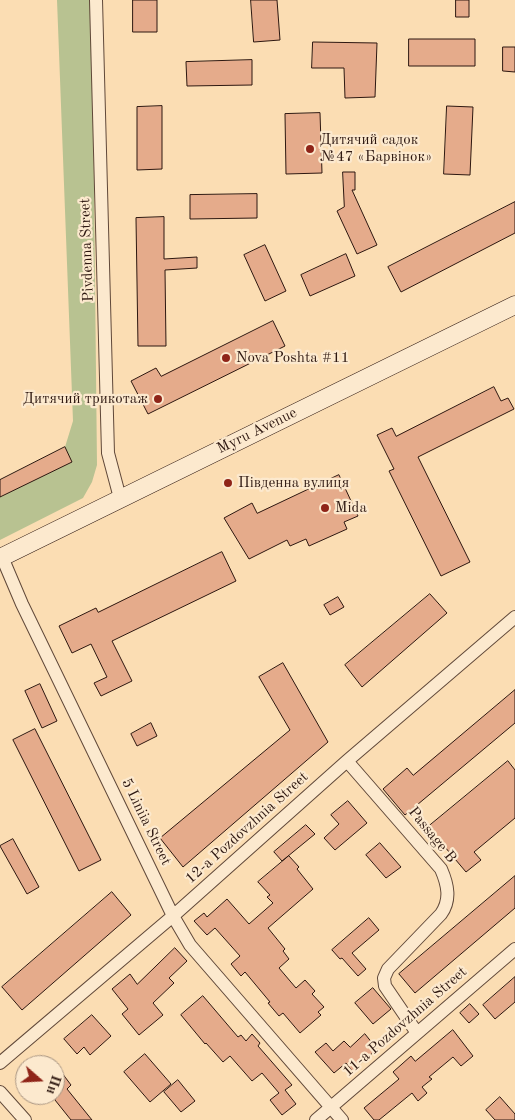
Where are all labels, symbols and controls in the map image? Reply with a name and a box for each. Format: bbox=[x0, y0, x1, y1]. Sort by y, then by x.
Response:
place label: Дитячий садок №47 «Барвінок» bbox=[320, 131, 432, 166]
marker: Дитячий садок №47 «Барвінок» bbox=[304, 143, 316, 155]
street label: Pivdenna Street bbox=[76, 198, 98, 302]
place label: Nova Poshta #11 bbox=[236, 349, 349, 367]
marker: Nova Poshta #11 bbox=[220, 352, 232, 364]
place label: Дитячий трикотаж bbox=[23, 390, 148, 408]
marker: Дитячий трикотаж bbox=[152, 393, 164, 405]
street label: Myru Avenue bbox=[214, 404, 300, 458]
place label: Південна вулиця bbox=[238, 474, 349, 492]
marker: Південна вулиця bbox=[222, 477, 234, 489]
place label: Mida bbox=[335, 499, 367, 517]
marker: Mida bbox=[319, 502, 331, 514]
street label: 12-a Pozdovzhnia Street bbox=[182, 768, 312, 888]
street label: 5 Liniia Street bbox=[117, 776, 175, 868]
street label: Passage B bbox=[404, 803, 460, 867]
street label: 11-a Pozdovzhnia Street bbox=[339, 963, 471, 1081]
north arrow bbox=[15, 1055, 65, 1105]
text: Пн bbox=[43, 1073, 63, 1096]

